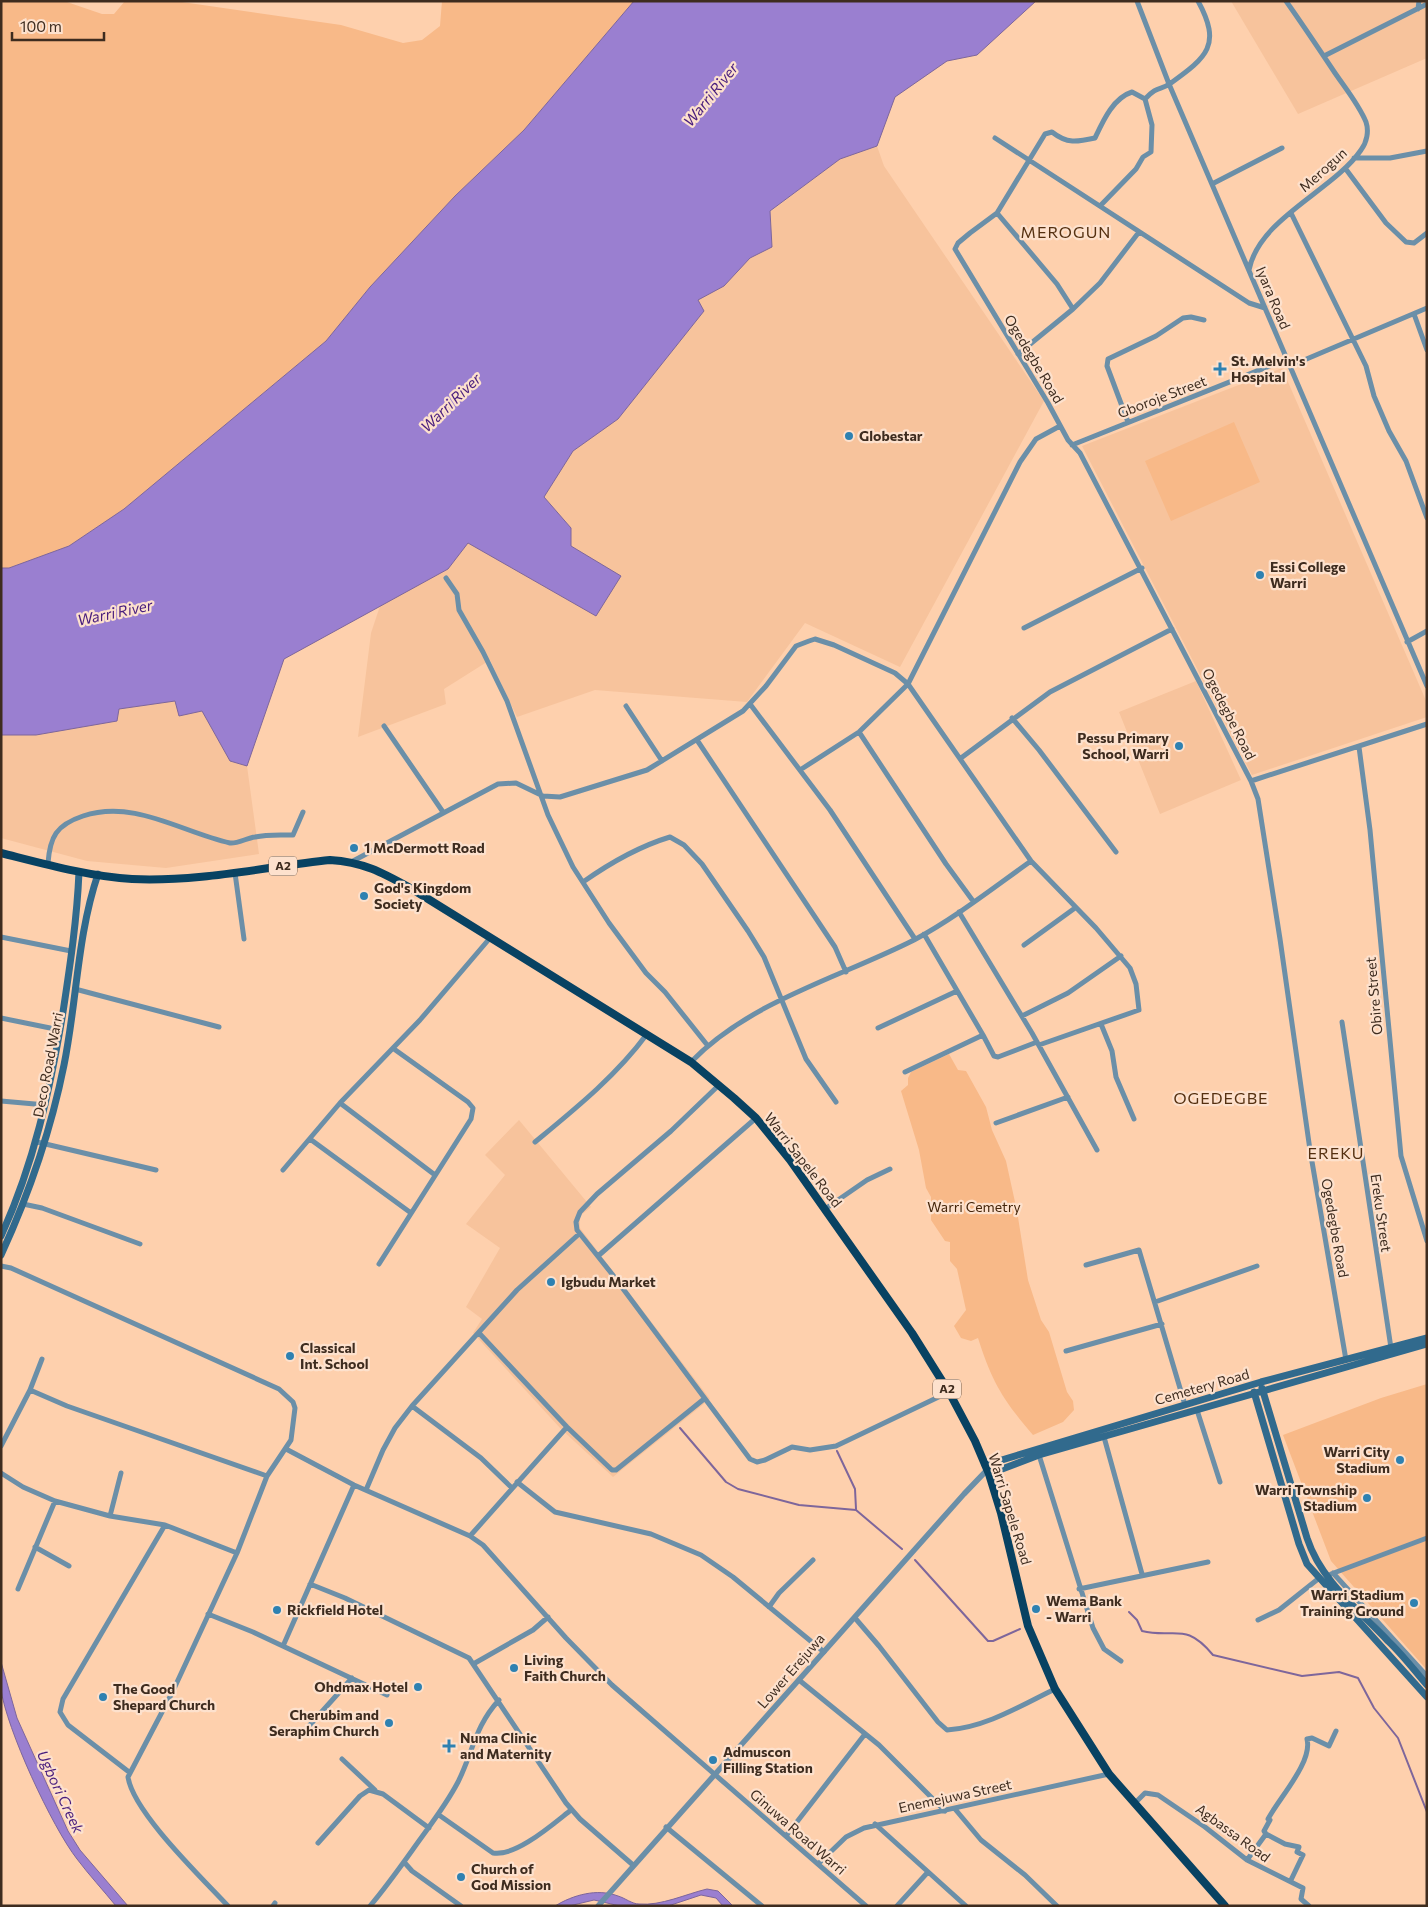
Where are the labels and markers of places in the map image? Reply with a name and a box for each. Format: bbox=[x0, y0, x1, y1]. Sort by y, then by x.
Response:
place label: St. Melvin's Hospital bbox=[1231, 352, 1306, 385]
marker: St. Melvin's Hospital bbox=[1213, 362, 1227, 376]
place label: Globestar bbox=[859, 427, 923, 444]
marker: Globestar bbox=[843, 430, 855, 442]
place label: Essi College Warri bbox=[1270, 558, 1346, 591]
marker: Essi College Warri bbox=[1254, 569, 1266, 581]
place label: Pessu Primary School, Warri bbox=[1077, 729, 1169, 762]
marker: Pessu Primary School, Warri bbox=[1173, 740, 1185, 752]
place label: 1 McDermott Road bbox=[364, 839, 485, 856]
marker: 1 McDermott Road bbox=[348, 842, 360, 854]
place label: God's Kingdom Society bbox=[374, 879, 471, 912]
marker: God's Kingdom Society bbox=[358, 890, 370, 902]
place label: Igbudu Market bbox=[561, 1273, 656, 1290]
marker: Igbudu Market bbox=[545, 1276, 557, 1288]
place label: Classical Int. School bbox=[300, 1339, 369, 1372]
marker: Classical Int. School bbox=[284, 1350, 296, 1362]
place label: Warri City Stadium bbox=[1324, 1443, 1390, 1476]
marker: Warri City Stadium bbox=[1394, 1454, 1406, 1466]
place label: Warri Township Stadium bbox=[1255, 1481, 1357, 1514]
marker: Warri Township Stadium bbox=[1361, 1492, 1373, 1504]
place label: Warri Stadium Training Ground bbox=[1300, 1586, 1404, 1619]
place label: Wema Bank - Warri bbox=[1046, 1592, 1122, 1625]
marker: Warri Stadium Training Ground bbox=[1408, 1597, 1420, 1609]
place label: Rickfield Hotel bbox=[287, 1601, 383, 1618]
marker: Wema Bank - Warri bbox=[1030, 1603, 1042, 1615]
marker: Rickfield Hotel bbox=[271, 1604, 283, 1616]
place label: Living Faith Church bbox=[524, 1651, 606, 1684]
marker: Living Faith Church bbox=[508, 1662, 520, 1674]
place label: Ohdmax Hotel bbox=[314, 1678, 408, 1695]
place label: The Good Shepard Church bbox=[113, 1680, 215, 1713]
marker: Ohdmax Hotel bbox=[412, 1681, 424, 1693]
marker: The Good Shepard Church bbox=[97, 1691, 109, 1703]
place label: Cherubim and Seraphim Church bbox=[269, 1706, 379, 1739]
marker: Cherubim and Seraphim Church bbox=[383, 1717, 395, 1729]
place label: Numa Clinic and Maternity bbox=[460, 1729, 552, 1762]
marker: Numa Clinic and Maternity bbox=[442, 1739, 456, 1753]
place label: Admuscon Filling Station bbox=[723, 1743, 813, 1776]
marker: Admuscon Filling Station bbox=[707, 1754, 719, 1766]
place label: Church of God Mission bbox=[471, 1860, 551, 1893]
marker: Church of God Mission bbox=[455, 1871, 467, 1883]

